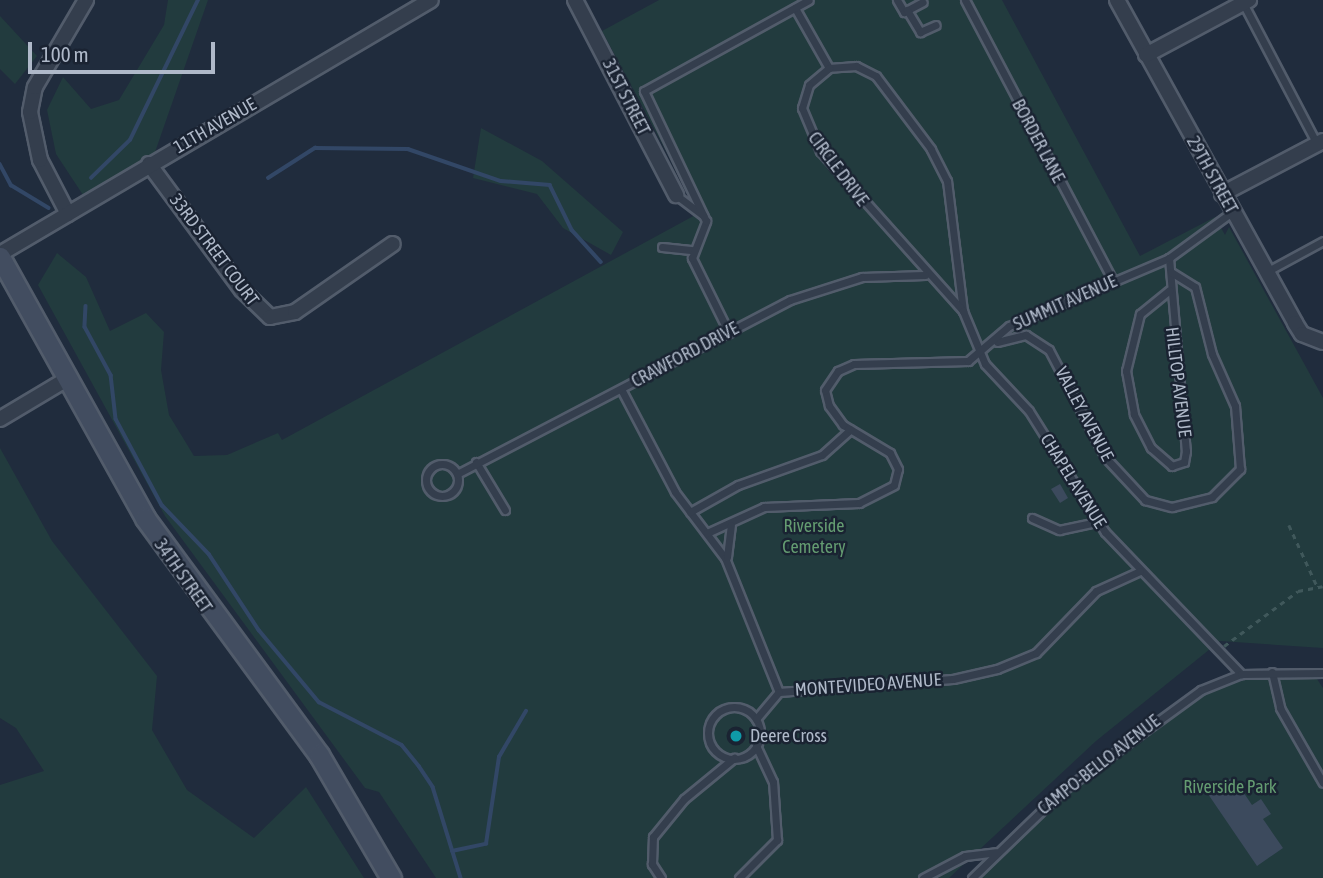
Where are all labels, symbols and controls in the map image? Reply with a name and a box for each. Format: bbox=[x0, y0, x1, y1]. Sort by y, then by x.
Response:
scale bar bbox=[32, 28, 219, 72]
text: 100 m bbox=[41, 42, 89, 66]
street label: 31ST STREET bbox=[598, 55, 654, 139]
street label: 11TH AVENUE bbox=[170, 94, 260, 158]
street label: BORDER LANE bbox=[1007, 96, 1069, 186]
street label: CIRCLE DRIVE bbox=[803, 128, 873, 210]
street label: 29TH STREET bbox=[1182, 132, 1242, 218]
street label: 33RD STREET COURT bbox=[165, 190, 263, 310]
street label: SUMMIT AVENUE bbox=[1010, 271, 1120, 335]
street label: CRAWFORD DRIVE bbox=[628, 318, 742, 392]
street label: HILLTOP AVENUE bbox=[1161, 326, 1195, 438]
street label: VALLEY AVENUE bbox=[1050, 363, 1118, 465]
street label: CHAPEL AVENUE bbox=[1035, 430, 1111, 532]
park label: Riverside Cemetery bbox=[782, 516, 846, 558]
street label: 34TH STREET bbox=[150, 535, 216, 617]
street label: MONTEVIDEO AVENUE bbox=[794, 669, 942, 701]
street label: CAMPO-BELLO AVENUE bbox=[1033, 710, 1165, 820]
place label: Deere Cross bbox=[750, 725, 827, 747]
marker: Deere Cross bbox=[728, 728, 744, 744]
park label: Riverside Park bbox=[1183, 776, 1277, 798]

